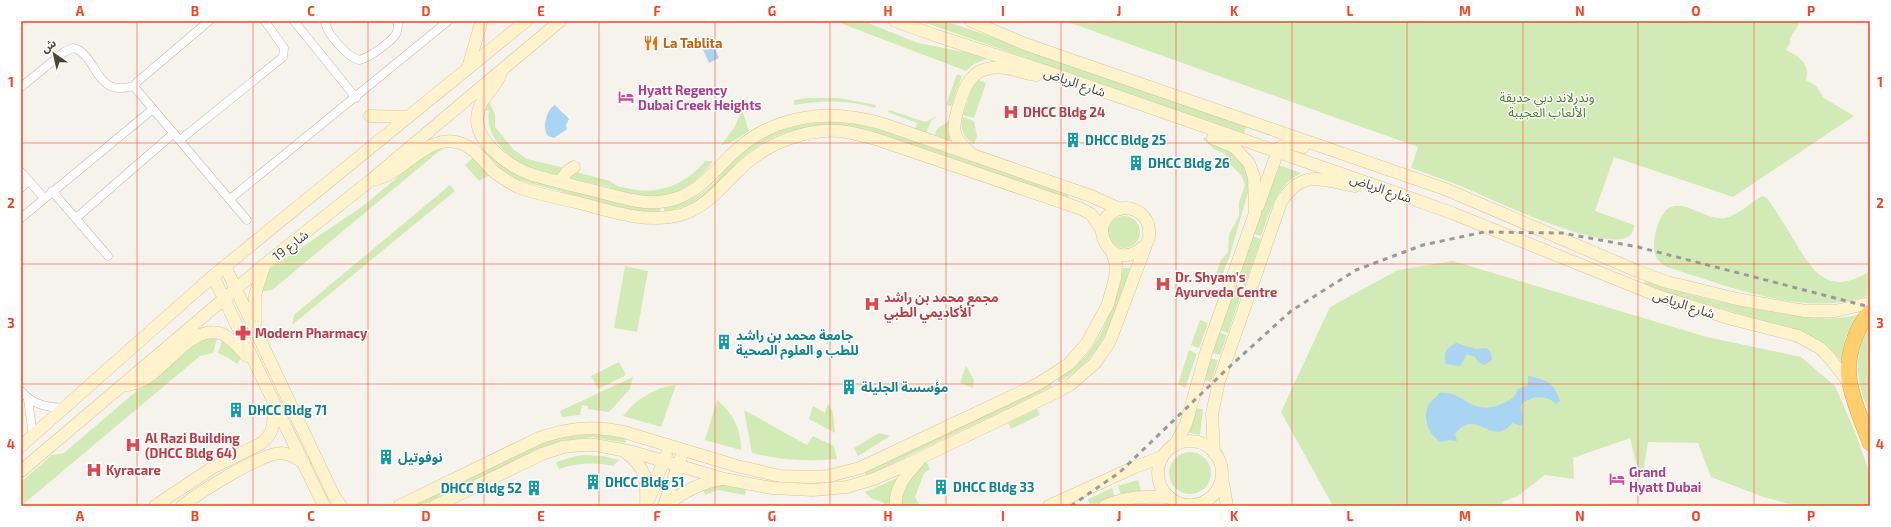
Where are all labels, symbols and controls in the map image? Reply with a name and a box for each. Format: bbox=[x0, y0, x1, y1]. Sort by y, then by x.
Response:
text: A bbox=[76, 3, 85, 19]
text: B bbox=[191, 3, 199, 19]
text: C bbox=[307, 3, 315, 19]
text: D bbox=[422, 3, 431, 19]
text: E bbox=[537, 3, 545, 19]
text: F bbox=[653, 3, 661, 19]
text: G bbox=[768, 3, 776, 19]
text: H bbox=[884, 3, 893, 19]
text: I bbox=[1001, 3, 1005, 19]
text: J bbox=[1117, 3, 1121, 19]
text: K bbox=[1230, 3, 1239, 19]
text: L bbox=[1347, 3, 1354, 19]
text: M bbox=[1459, 3, 1471, 19]
text: N bbox=[1575, 3, 1585, 19]
text: O bbox=[1692, 3, 1701, 19]
text: P bbox=[1807, 3, 1815, 19]
north arrow bbox=[34, 34, 74, 74]
restaurant icon: La Tablita bbox=[642, 34, 660, 52]
place label: La Tablita bbox=[663, 35, 722, 51]
text: ش bbox=[38, 36, 59, 56]
street label: شارع الرياض bbox=[1041, 64, 1108, 103]
text: 1 bbox=[8, 74, 14, 90]
text: 1 bbox=[1877, 74, 1883, 90]
place label: Hyatt Regency Dubai Creek Heights bbox=[638, 82, 761, 113]
hotel icon: Hyatt Regency Dubai Creek Heights bbox=[617, 88, 635, 106]
park label: وندرلاند دبي حديقة الألعاب العجيبة bbox=[1500, 89, 1595, 120]
hospital icon: DHCC Bldg 24 bbox=[1002, 103, 1020, 121]
place label: DHCC Bldg 24 bbox=[1023, 104, 1105, 120]
building icon: DHCC Bldg 25 bbox=[1064, 131, 1082, 149]
place label: DHCC Bldg 25 bbox=[1085, 132, 1166, 148]
building icon: DHCC Bldg 26 bbox=[1127, 154, 1145, 172]
place label: DHCC Bldg 26 bbox=[1148, 155, 1230, 171]
street label: شارع الرياض bbox=[1347, 170, 1414, 209]
text: 2 bbox=[7, 195, 15, 211]
text: 2 bbox=[1876, 195, 1884, 211]
street label: شارع 19 bbox=[269, 226, 313, 266]
place label: Dr. Shyam’s Ayurveda Centre bbox=[1175, 269, 1277, 300]
hospital icon: Dr. Shyam’s Ayurveda Centre bbox=[1154, 275, 1172, 293]
street label: شارع الرياض bbox=[1650, 286, 1717, 324]
place label: مجمع محمد بن راشد الأكاديمي الطبي bbox=[884, 289, 999, 323]
hospital icon: مجمع محمد بن راشد الأكاديمي الطبي bbox=[863, 295, 881, 313]
text: 3 bbox=[7, 315, 15, 331]
text: 3 bbox=[1876, 315, 1884, 331]
pharmacy icon: Modern Pharmacy bbox=[234, 324, 252, 342]
place label: Modern Pharmacy bbox=[255, 325, 368, 341]
place label: جامعة محمد بن راشد للطب و العلوم الصحية bbox=[736, 327, 859, 360]
building icon: جامعة محمد بن راشد للطب و العلوم الصحية bbox=[715, 333, 733, 351]
building icon: مؤسسة الجليلة bbox=[840, 378, 858, 396]
place label: مؤسسة الجليلة bbox=[861, 379, 948, 395]
building icon: DHCC Bldg 71 bbox=[227, 401, 245, 419]
place label: DHCC Bldg 71 bbox=[248, 402, 327, 418]
place label: Al Razi Building (DHCC Bldg 64) bbox=[145, 430, 240, 461]
text: 4 bbox=[7, 436, 15, 452]
hospital icon: Al Razi Building (DHCC Bldg 64) bbox=[124, 436, 142, 454]
text: 4 bbox=[1876, 436, 1884, 452]
building icon: نوفوتيل bbox=[377, 448, 395, 466]
place label: نوفوتيل bbox=[398, 449, 443, 465]
hospital icon: Kyracare bbox=[85, 461, 103, 479]
place label: Kyracare bbox=[106, 462, 161, 478]
place label: Grand Hyatt Dubai bbox=[1629, 464, 1701, 495]
hotel icon: Grand Hyatt Dubai bbox=[1608, 470, 1626, 488]
building icon: DHCC Bldg 51 bbox=[584, 473, 602, 491]
place label: DHCC Bldg 51 bbox=[605, 474, 684, 490]
building icon: DHCC Bldg 33 bbox=[932, 478, 950, 496]
building icon: DHCC Bldg 52 bbox=[525, 479, 543, 497]
place label: DHCC Bldg 33 bbox=[953, 479, 1034, 495]
place label: DHCC Bldg 52 bbox=[441, 480, 522, 496]
text: A bbox=[76, 508, 85, 524]
text: B bbox=[191, 508, 199, 524]
text: C bbox=[307, 508, 315, 524]
text: D bbox=[422, 508, 431, 524]
text: E bbox=[537, 508, 545, 524]
text: F bbox=[653, 508, 661, 524]
text: G bbox=[768, 508, 776, 524]
text: H bbox=[884, 508, 893, 524]
text: I bbox=[1001, 508, 1005, 524]
text: J bbox=[1117, 508, 1121, 524]
text: K bbox=[1230, 508, 1239, 524]
text: L bbox=[1347, 508, 1354, 524]
text: M bbox=[1459, 508, 1471, 524]
text: N bbox=[1575, 508, 1585, 524]
text: O bbox=[1692, 508, 1701, 524]
text: P bbox=[1807, 508, 1815, 524]

